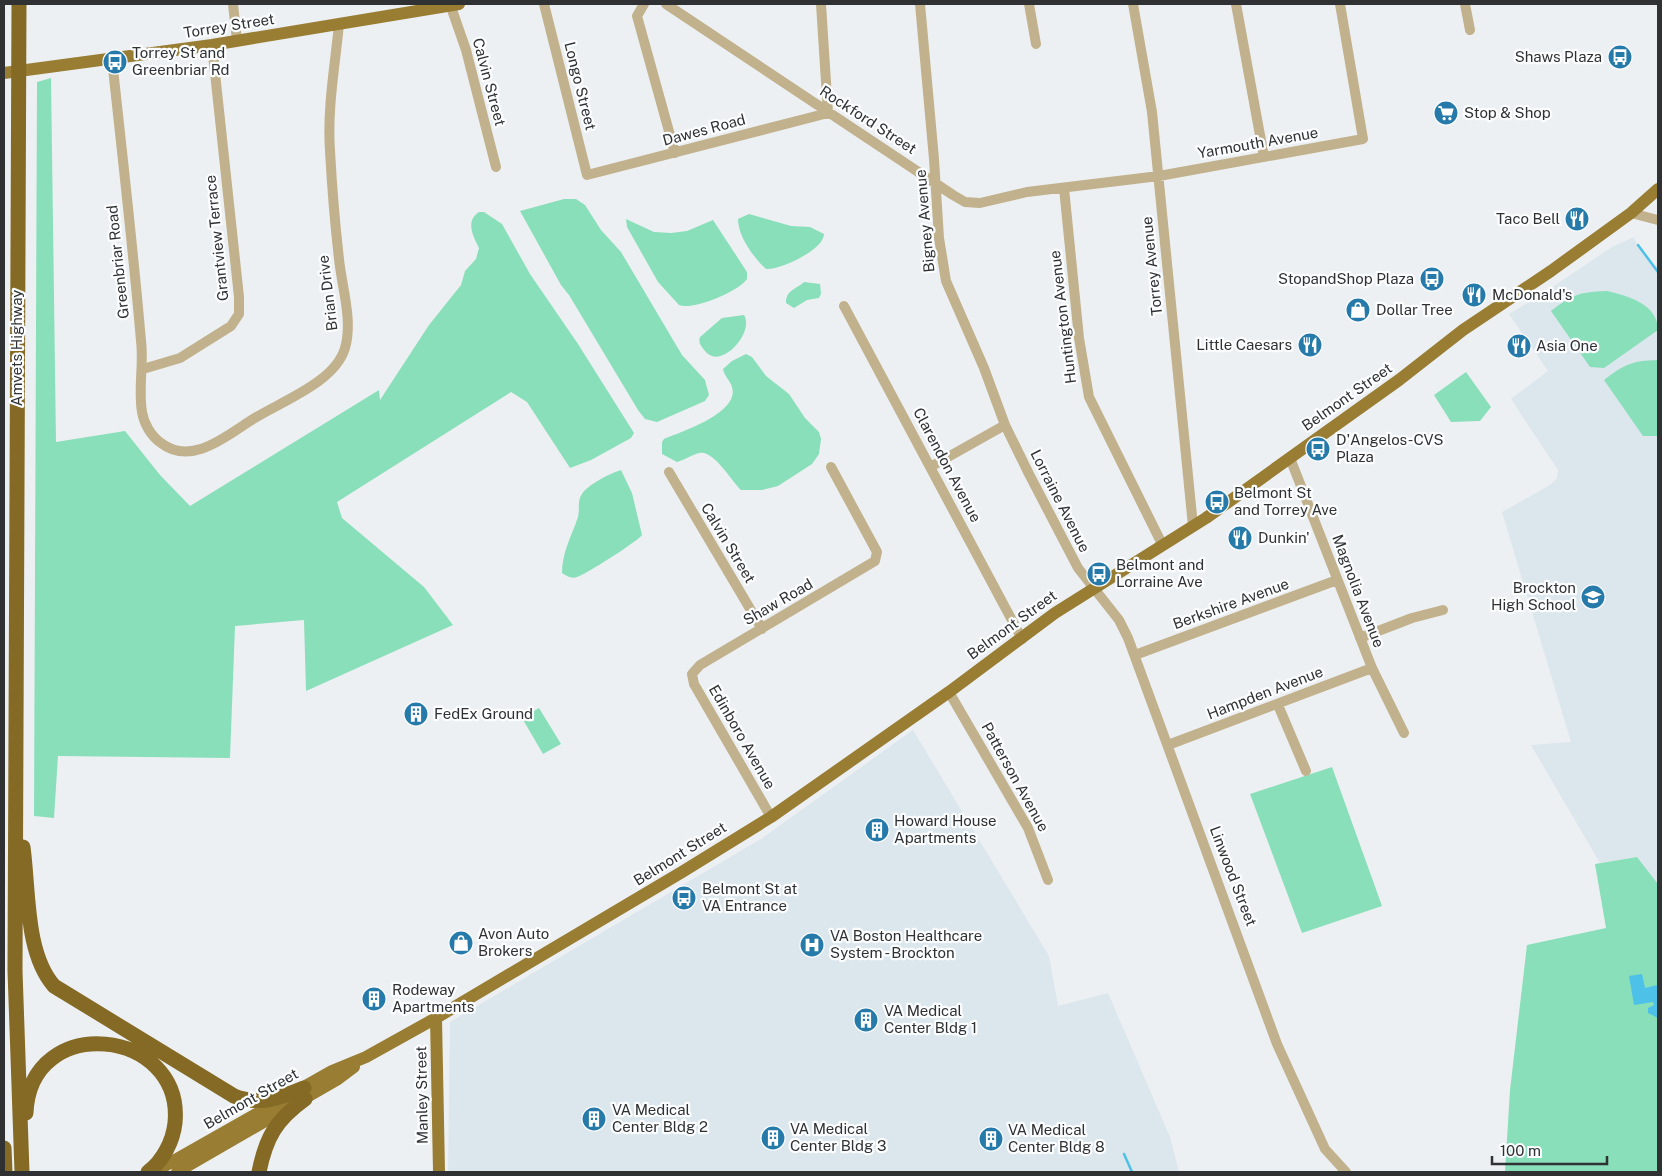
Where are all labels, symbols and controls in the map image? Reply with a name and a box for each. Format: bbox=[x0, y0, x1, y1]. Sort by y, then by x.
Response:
street label: Torrey Street bbox=[182, 10, 276, 41]
street label: Calvin Street bbox=[470, 36, 509, 128]
street label: Longo Street bbox=[561, 40, 600, 132]
place label: Torrey St and Greenbriar Rd bbox=[132, 44, 230, 78]
bus stop icon: Shaws Plaza bbox=[1607, 44, 1633, 70]
place label: Shaws Plaza bbox=[1515, 48, 1602, 65]
bus stop icon: Torrey St and Greenbriar Rd bbox=[102, 49, 128, 75]
street label: Rockford Street bbox=[817, 82, 920, 157]
supermarket icon: Stop & Shop bbox=[1433, 100, 1459, 126]
place label: Stop & Shop bbox=[1464, 104, 1551, 121]
street label: Dawes Road bbox=[661, 110, 747, 149]
street label: Yarmouth Avenue bbox=[1196, 124, 1320, 161]
street label: Bigney Avenue bbox=[912, 169, 937, 273]
street label: Grantview Terrace bbox=[201, 174, 232, 302]
street label: Greenbriar Road bbox=[103, 204, 132, 320]
restaurant icon: Taco Bell bbox=[1564, 206, 1590, 232]
place label: Taco Bell bbox=[1496, 210, 1560, 227]
street label: Torrey Avenue bbox=[1138, 216, 1165, 316]
street label: Huntington Avenue bbox=[1046, 249, 1079, 385]
street label: Brian Drive bbox=[314, 254, 341, 332]
bus stop icon: StopandShop Plaza bbox=[1419, 266, 1445, 292]
place label: StopandShop Plaza bbox=[1278, 270, 1414, 287]
restaurant icon: McDonald's bbox=[1461, 282, 1487, 308]
place label: McDonald's bbox=[1492, 286, 1572, 303]
street label: Amvets Highway bbox=[8, 290, 25, 406]
shop icon: Dollar Tree bbox=[1345, 297, 1371, 323]
place label: Dollar Tree bbox=[1376, 301, 1453, 318]
restaurant icon: Little Caesars bbox=[1297, 332, 1323, 358]
restaurant icon: Asia One bbox=[1506, 333, 1532, 359]
place label: Little Caesars bbox=[1196, 336, 1292, 353]
place label: Asia One bbox=[1536, 337, 1598, 354]
street label: Belmont Street bbox=[1298, 359, 1395, 434]
street label: Clarendon Avenue bbox=[910, 405, 985, 525]
place label: D'Angelos-CVS Plaza bbox=[1336, 431, 1444, 465]
bus stop icon: D'Angelos-CVS Plaza bbox=[1305, 436, 1331, 462]
street label: Lorraine Avenue bbox=[1027, 447, 1094, 555]
place label: Belmont St and Torrey Ave bbox=[1234, 484, 1337, 518]
bus stop icon: Belmont St and Torrey Ave bbox=[1204, 489, 1230, 515]
street label: Calvin Street bbox=[698, 500, 759, 586]
restaurant icon: Dunkin' bbox=[1227, 525, 1253, 551]
place label: Dunkin' bbox=[1258, 529, 1310, 546]
street label: Magnolia Avenue bbox=[1329, 532, 1388, 650]
place label: Belmont and Lorraine Ave bbox=[1116, 556, 1204, 590]
bus stop icon: Belmont and Lorraine Ave bbox=[1086, 561, 1112, 587]
street label: Shaw Road bbox=[740, 575, 816, 628]
street label: Berkshire Avenue bbox=[1171, 575, 1291, 632]
place label: Brockton High School bbox=[1491, 579, 1576, 613]
school or university icon: Brockton High School bbox=[1580, 584, 1606, 610]
street label: Belmont Street bbox=[964, 586, 1060, 663]
street label: Hampden Avenue bbox=[1204, 663, 1325, 722]
street label: Edinboro Avenue bbox=[706, 682, 779, 792]
building icon: FedEx Ground bbox=[403, 701, 429, 727]
place label: FedEx Ground bbox=[434, 705, 533, 722]
street label: Patterson Avenue bbox=[978, 719, 1053, 834]
place label: Howard House Apartments bbox=[894, 812, 997, 846]
building icon: Howard House Apartments bbox=[864, 817, 890, 843]
street label: Belmont Street bbox=[630, 818, 729, 889]
street label: Linwood Street bbox=[1207, 823, 1260, 928]
place label: Belmont St at VA Entrance bbox=[702, 880, 798, 914]
bus stop icon: Belmont St at VA Entrance bbox=[671, 885, 697, 911]
place label: Avon Auto Brokers bbox=[478, 925, 549, 959]
place label: VA Boston Healthcare System - Brockton bbox=[830, 927, 982, 961]
shop icon: Avon Auto Brokers bbox=[448, 930, 474, 956]
hospital icon: VA Boston Healthcare System - Brockton bbox=[799, 932, 825, 958]
place label: Rodeway Apartments bbox=[392, 981, 474, 1015]
building icon: Rodeway Apartments bbox=[361, 986, 387, 1012]
place label: VA Medical Center Bldg 1 bbox=[884, 1002, 977, 1036]
building icon: VA Medical Center Bldg 1 bbox=[853, 1007, 879, 1033]
street label: Manley Street bbox=[412, 1046, 431, 1144]
street label: Belmont Street bbox=[201, 1065, 301, 1132]
place label: VA Medical Center Bldg 2 bbox=[612, 1101, 708, 1135]
building icon: VA Medical Center Bldg 2 bbox=[581, 1106, 607, 1132]
place label: VA Medical Center Bldg 3 bbox=[790, 1120, 886, 1154]
place label: VA Medical Center Bldg 8 bbox=[1008, 1121, 1105, 1155]
building icon: VA Medical Center Bldg 3 bbox=[760, 1125, 786, 1151]
building icon: VA Medical Center Bldg 8 bbox=[978, 1126, 1004, 1152]
scale bar bbox=[1492, 1134, 1607, 1166]
text: 100 m bbox=[1500, 1142, 1541, 1159]

